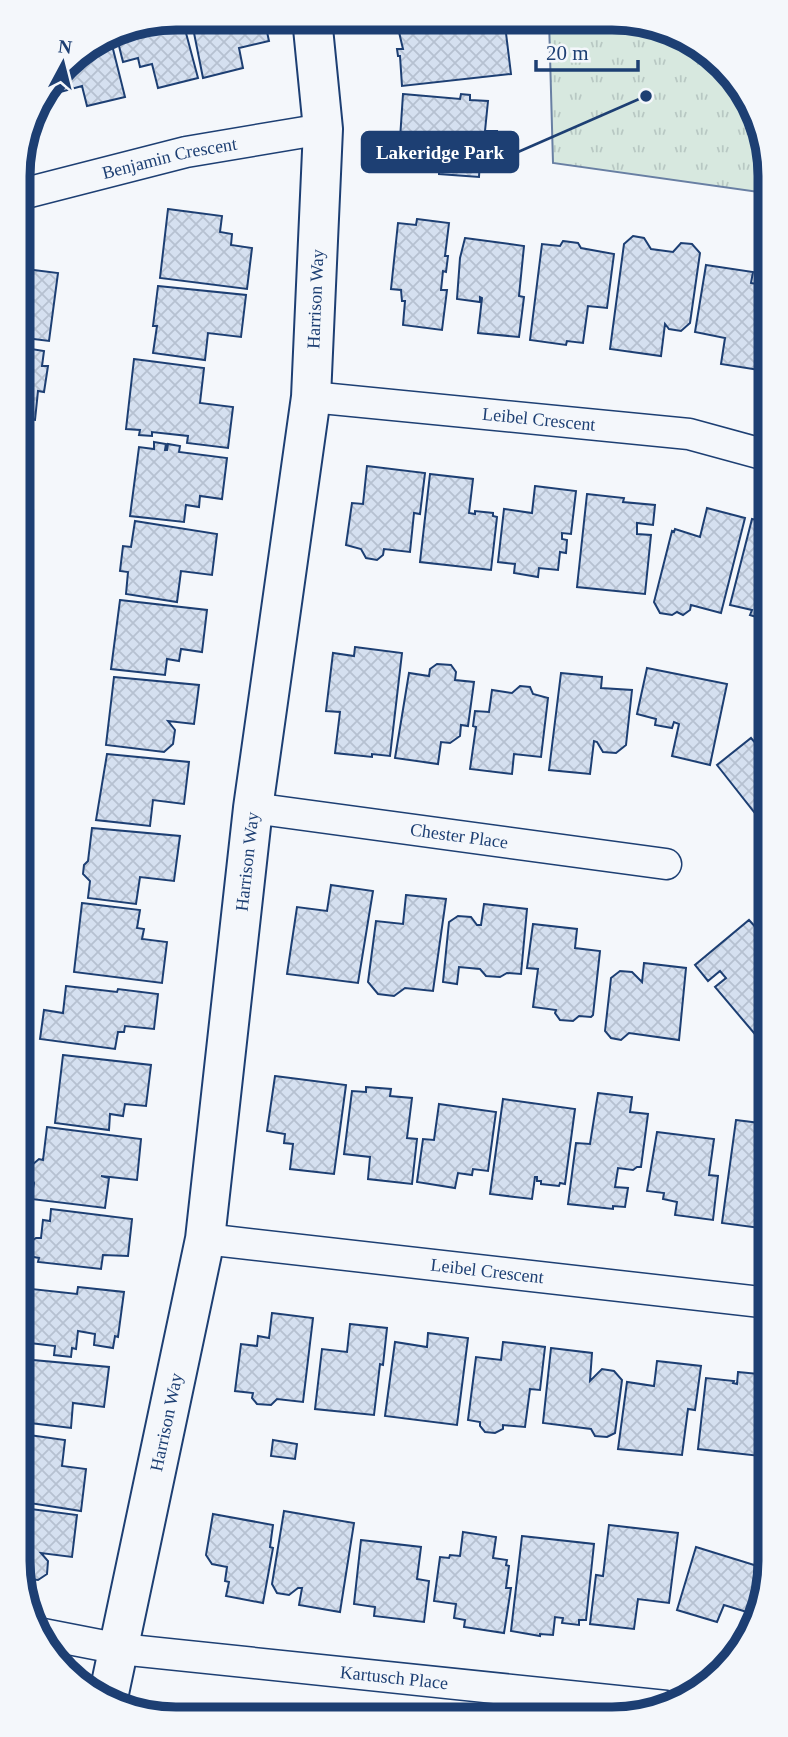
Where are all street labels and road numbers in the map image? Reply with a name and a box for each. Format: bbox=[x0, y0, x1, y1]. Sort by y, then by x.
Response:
street label: Benjamin Crescent bbox=[100, 134, 238, 183]
street label: Harrison Way bbox=[303, 249, 328, 349]
street label: Leibel Crescent bbox=[481, 404, 596, 435]
street label: Harrison Way bbox=[232, 811, 263, 912]
street label: Chester Place bbox=[409, 819, 509, 852]
street label: Leibel Crescent bbox=[430, 1255, 545, 1287]
street label: Harrison Way bbox=[146, 1371, 186, 1473]
street label: Kartusch Place bbox=[339, 1662, 449, 1693]

